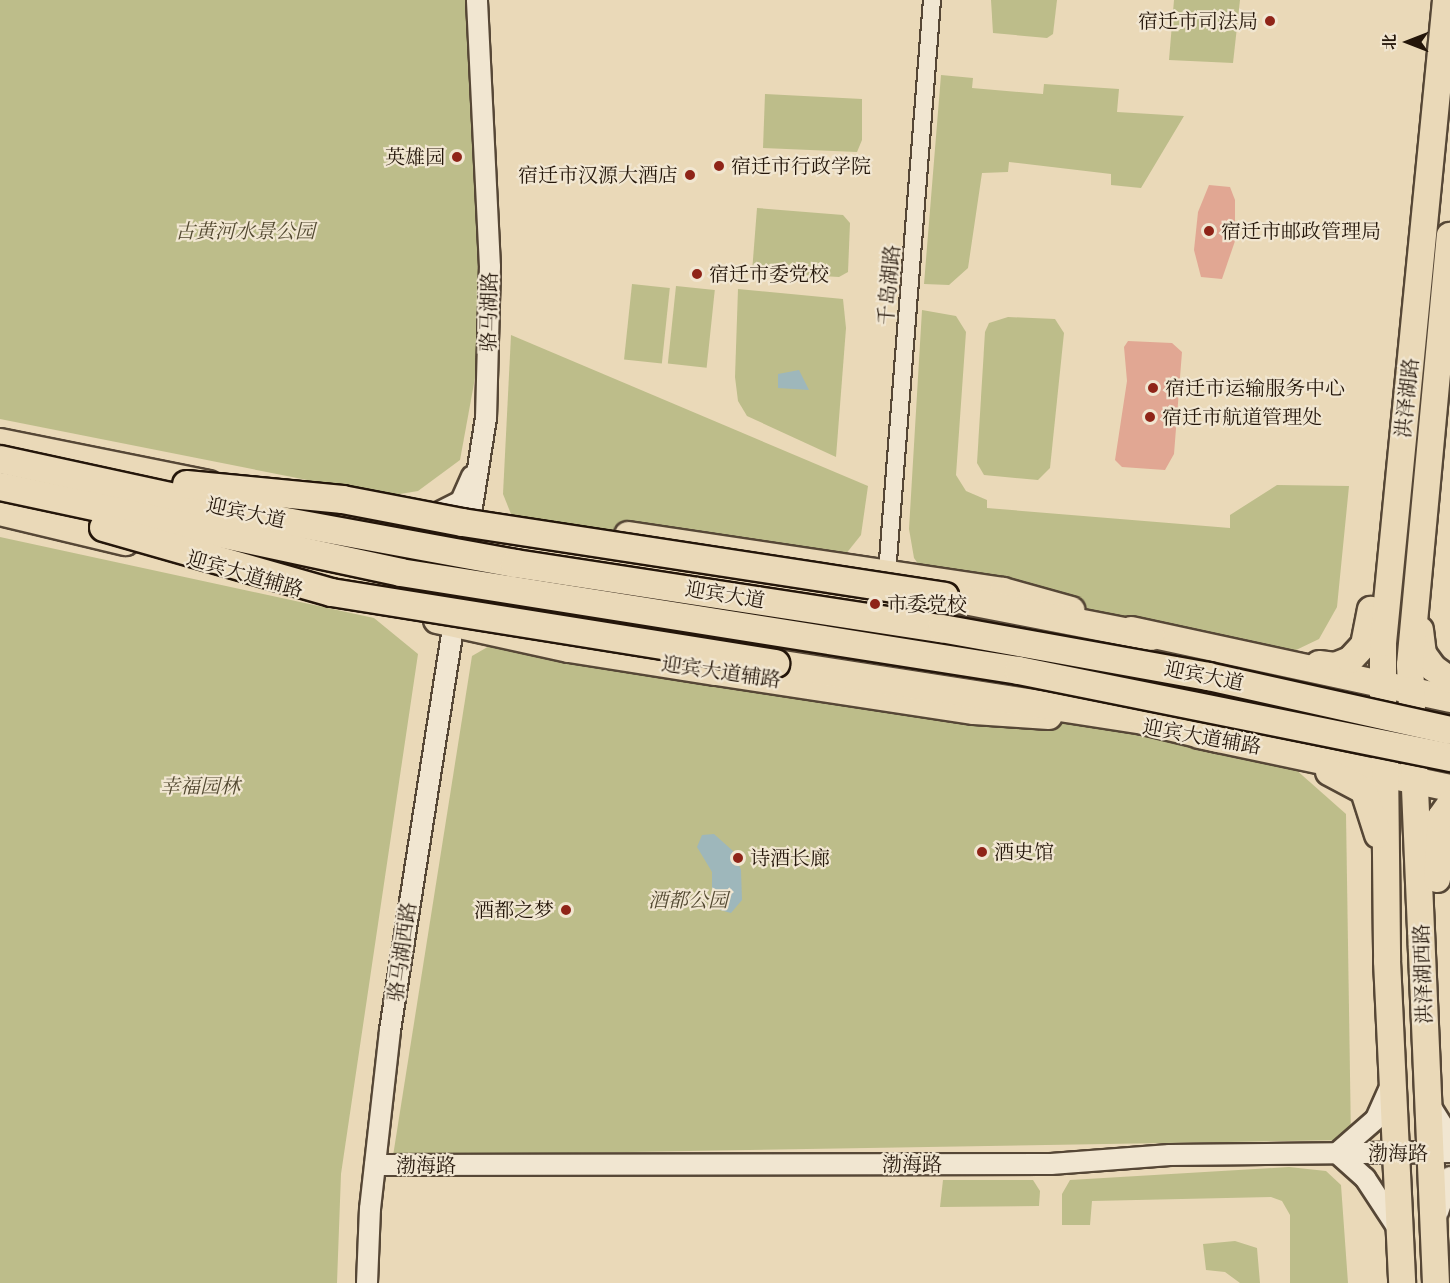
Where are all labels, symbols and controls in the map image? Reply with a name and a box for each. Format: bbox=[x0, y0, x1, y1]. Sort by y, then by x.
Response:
place label: 宿迁市司法局 bbox=[1138, 9, 1258, 33]
north arrow bbox=[1378, 12, 1438, 72]
marker: 宿迁市司法局 bbox=[1263, 14, 1277, 28]
text: 北 bbox=[1380, 34, 1399, 50]
place label: 英雄园 bbox=[385, 145, 445, 169]
marker: 英雄园 bbox=[450, 150, 464, 164]
place label: 宿迁市行政学院 bbox=[731, 154, 871, 178]
marker: 宿迁市行政学院 bbox=[712, 159, 726, 173]
place label: 宿迁市汉源大酒店 bbox=[518, 163, 678, 187]
marker: 宿迁市汉源大酒店 bbox=[683, 168, 697, 182]
park label: 古黄河水景公园 bbox=[175, 219, 315, 243]
place label: 宿迁市邮政管理局 bbox=[1221, 219, 1381, 243]
marker: 宿迁市邮政管理局 bbox=[1202, 224, 1216, 238]
street label: 千岛湖路 bbox=[874, 244, 904, 326]
place label: 宿迁市委党校 bbox=[709, 262, 829, 286]
marker: 宿迁市委党校 bbox=[690, 267, 704, 281]
street label: 骆马湖路 bbox=[476, 272, 502, 352]
street label: 洪泽湖路 bbox=[1391, 357, 1423, 439]
place label: 宿迁市运输服务中心 bbox=[1165, 376, 1345, 400]
marker: 宿迁市运输服务中心 bbox=[1146, 381, 1160, 395]
place label: 宿迁市航道管理处 bbox=[1162, 405, 1322, 429]
marker: 宿迁市航道管理处 bbox=[1143, 410, 1157, 424]
street label: 迎宾大道 bbox=[204, 493, 288, 533]
street label: 迎宾大道辅路 bbox=[184, 546, 306, 602]
street label: 迎宾大道 bbox=[684, 577, 766, 613]
place label: 市委党校 bbox=[887, 592, 967, 616]
marker: 市委党校 bbox=[868, 597, 882, 611]
street label: 迎宾大道辅路 bbox=[660, 652, 782, 692]
street label: 迎宾大道 bbox=[1162, 657, 1246, 695]
street label: 迎宾大道辅路 bbox=[1141, 715, 1263, 759]
park label: 幸福园林 bbox=[160, 774, 240, 798]
place label: 酒史馆 bbox=[994, 840, 1054, 864]
marker: 酒史馆 bbox=[975, 845, 989, 859]
place label: 诗酒长廊 bbox=[750, 846, 830, 870]
marker: 诗酒长廊 bbox=[731, 851, 745, 865]
park label: 酒都公园 bbox=[648, 888, 728, 912]
place label: 酒都之梦 bbox=[474, 898, 554, 922]
street label: 骆马湖西路 bbox=[383, 901, 421, 1003]
marker: 酒都之梦 bbox=[559, 903, 573, 917]
street label: 洪泽湖西路 bbox=[1409, 924, 1437, 1024]
street label: 渤海路 bbox=[1368, 1141, 1428, 1165]
street label: 渤海路 bbox=[882, 1152, 942, 1176]
street label: 渤海路 bbox=[396, 1153, 456, 1177]

